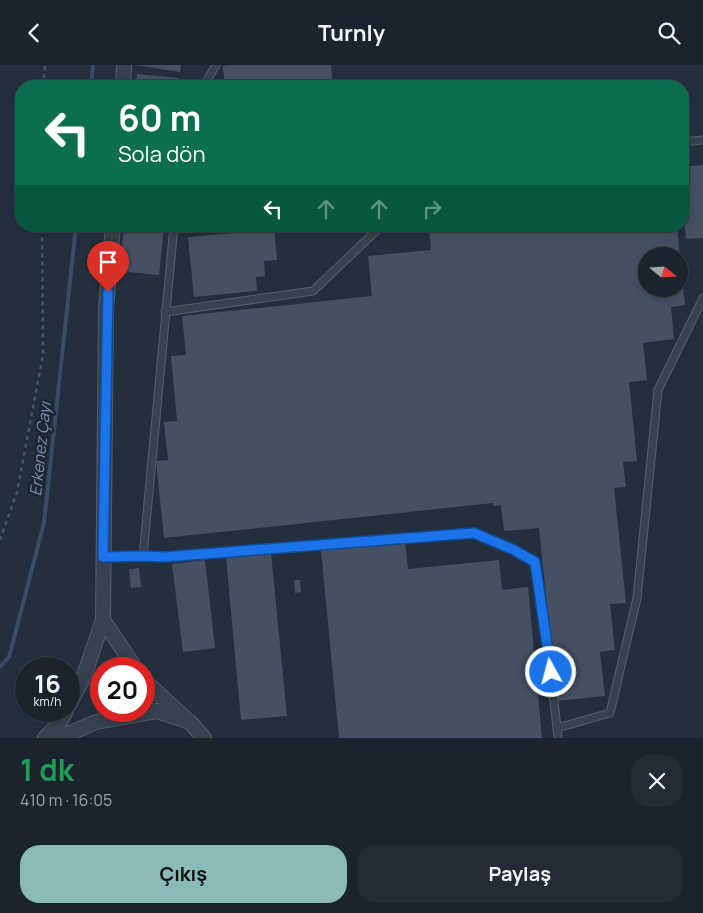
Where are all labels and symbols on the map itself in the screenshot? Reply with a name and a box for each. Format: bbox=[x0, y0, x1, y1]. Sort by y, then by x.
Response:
pin bbox=[87, 241, 129, 292]
north arrow bbox=[638, 247, 688, 297]
water label: Erkenez Çayı bbox=[24, 400, 56, 497]
position arrow bbox=[524, 645, 576, 697]
speed limit sign: 20 bbox=[90, 657, 155, 722]

